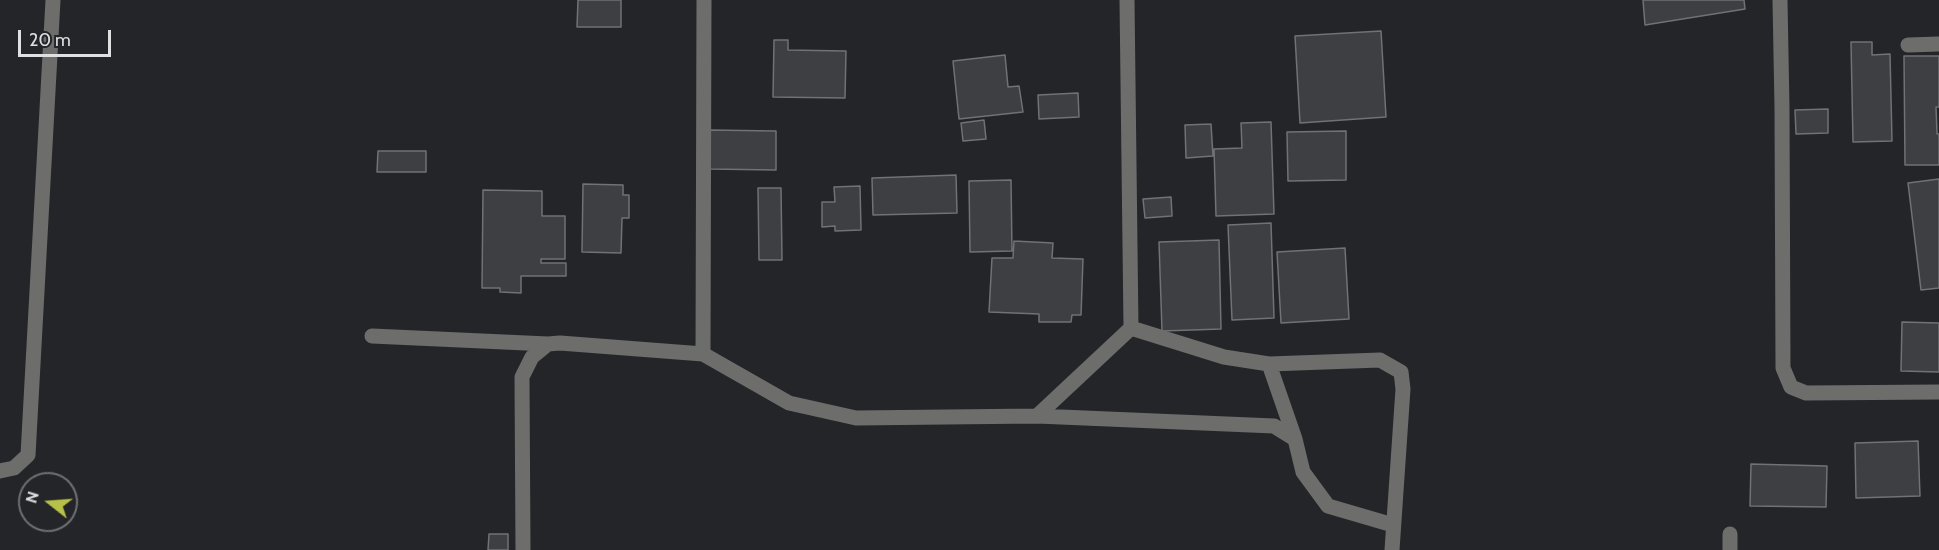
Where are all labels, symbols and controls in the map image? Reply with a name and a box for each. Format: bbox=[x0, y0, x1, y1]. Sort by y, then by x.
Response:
scale bar bbox=[21, 18, 114, 56]
text: 20 m bbox=[29, 29, 71, 51]
north arrow bbox=[18, 472, 78, 532]
text: N bbox=[21, 489, 43, 505]

